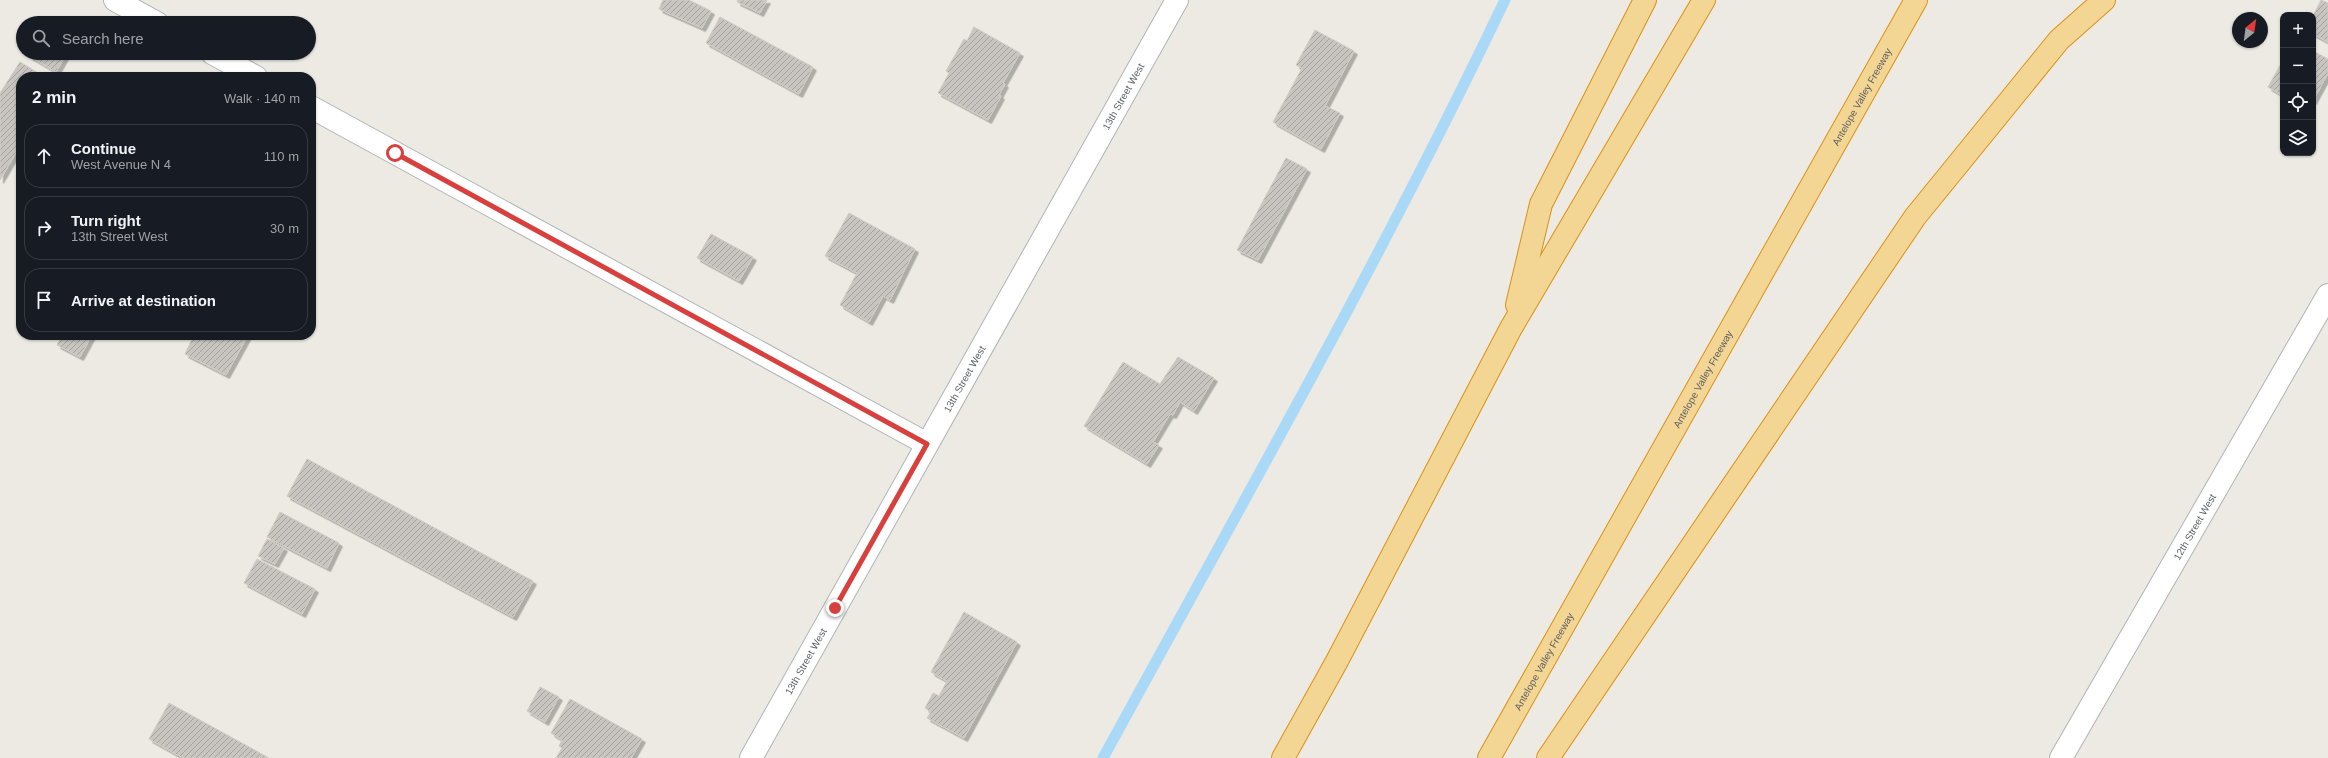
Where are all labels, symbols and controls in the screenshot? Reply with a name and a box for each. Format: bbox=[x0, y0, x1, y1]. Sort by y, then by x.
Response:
north arrow bbox=[2232, 12, 2268, 48]
map controls bbox=[2280, 12, 2316, 156]
button: + bbox=[2280, 12, 2316, 48]
search box bbox=[16, 16, 316, 60]
icon: search bbox=[30, 27, 52, 49]
text: Search here bbox=[62, 30, 144, 47]
street label: Antelope Valley Freeway bbox=[1830, 46, 1893, 147]
button: − bbox=[2280, 48, 2316, 84]
street label: 13th Street West bbox=[1100, 61, 1146, 131]
button: locate bbox=[2280, 84, 2316, 120]
text: 2 min bbox=[32, 88, 76, 107]
text: Walk · 140 m bbox=[224, 91, 300, 106]
button: layers bbox=[2280, 120, 2316, 156]
text: Continue bbox=[71, 140, 136, 157]
route start bbox=[386, 144, 404, 162]
icon: ahead bbox=[33, 145, 55, 167]
text: 110 m bbox=[264, 149, 299, 164]
text: West Avenue N 4 bbox=[71, 157, 171, 172]
text: Turn right bbox=[71, 212, 141, 229]
icon: right bbox=[33, 217, 55, 239]
text: 30 m bbox=[270, 221, 299, 236]
text: 13th Street West bbox=[71, 229, 168, 244]
icon: arrive bbox=[33, 289, 55, 311]
text: Arrive at destination bbox=[71, 292, 216, 309]
street label: Antelope Valley Freeway bbox=[1671, 328, 1734, 430]
street label: 13th Street West bbox=[941, 343, 987, 414]
street label: 12th Street West bbox=[2171, 492, 2218, 562]
route end bbox=[826, 599, 844, 617]
street label: Antelope Valley Freeway bbox=[1512, 611, 1575, 712]
street label: 13th Street West bbox=[782, 626, 828, 696]

